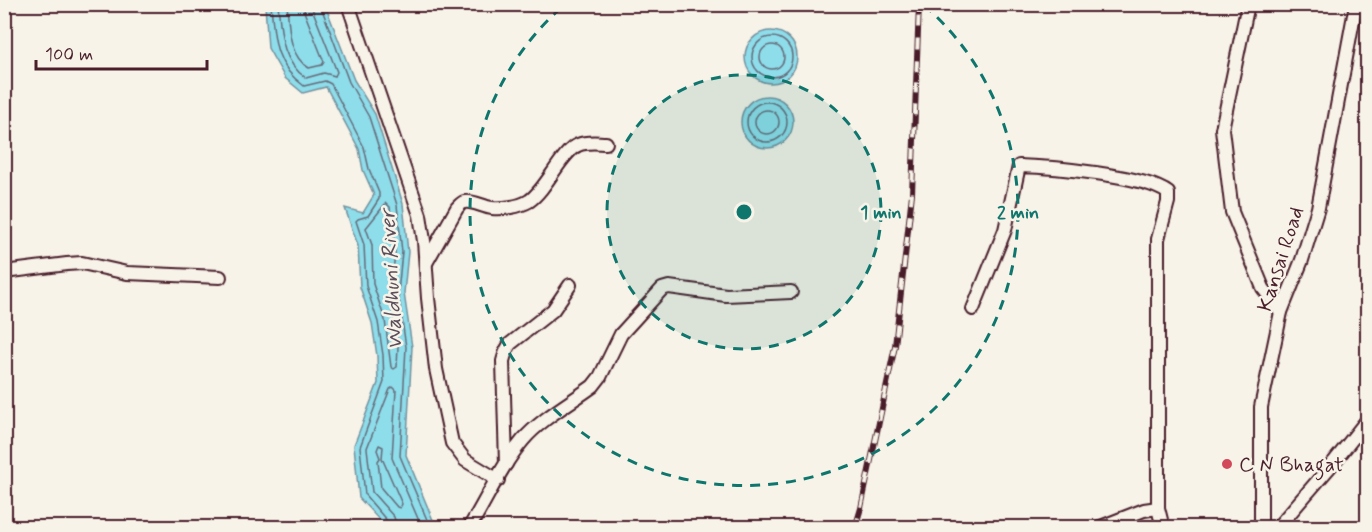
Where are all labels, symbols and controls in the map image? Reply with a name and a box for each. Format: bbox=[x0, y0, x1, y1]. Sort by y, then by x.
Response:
scale bar bbox=[36, 33, 207, 71]
text: 100 m bbox=[45, 43, 93, 67]
text: 1 min bbox=[860, 201, 902, 225]
text: 2 min bbox=[997, 201, 1039, 225]
centre of rings bbox=[734, 202, 754, 222]
street label: Kansai Road bbox=[1251, 203, 1311, 315]
water label: Waldhuni River bbox=[374, 206, 410, 350]
place label: C N Bhagat bbox=[1239, 451, 1344, 481]
marker: C N Bhagat bbox=[1220, 457, 1234, 471]

